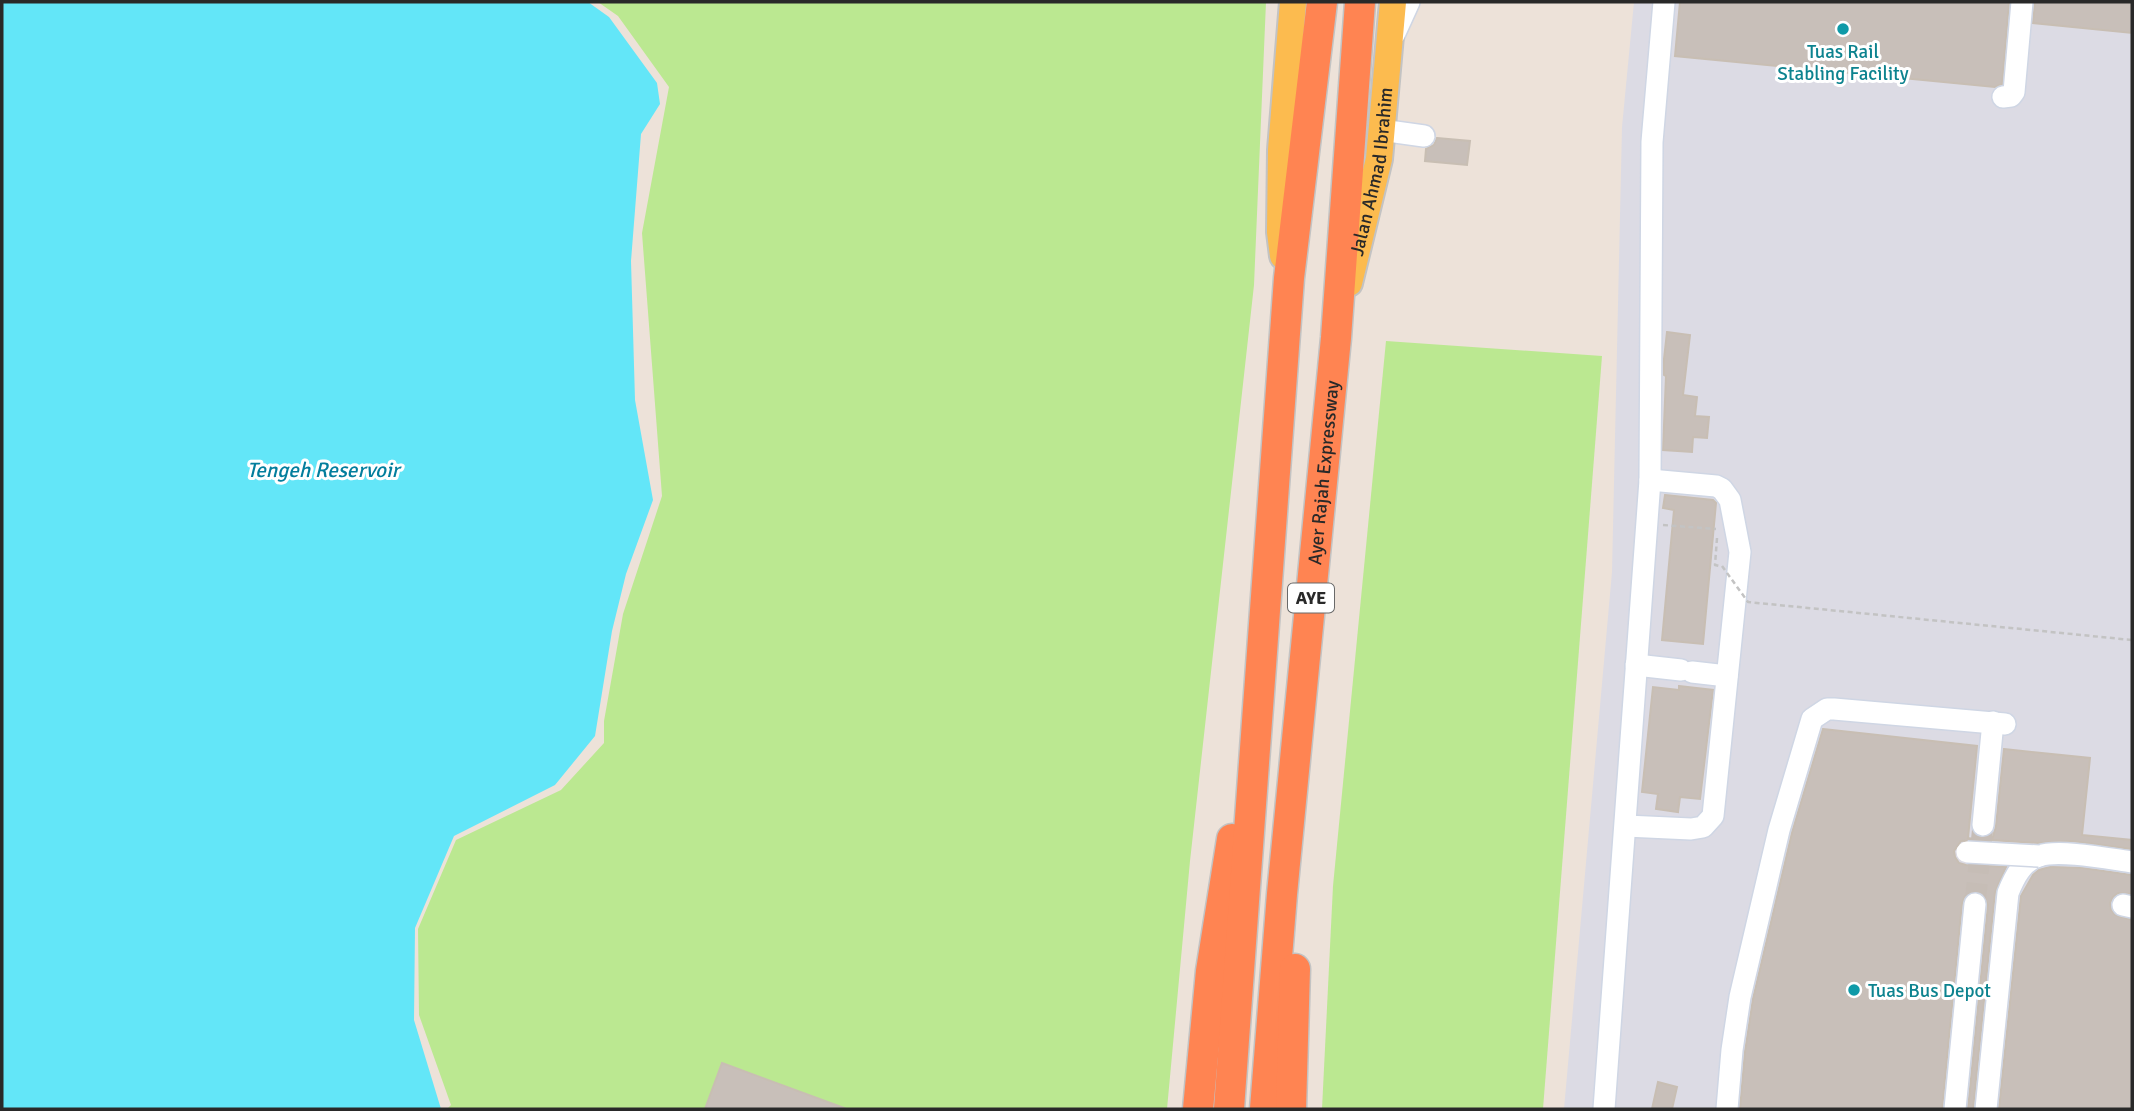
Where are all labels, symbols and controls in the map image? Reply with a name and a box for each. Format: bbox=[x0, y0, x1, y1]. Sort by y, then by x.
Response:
marker: Tuas Rail Stabling Facility bbox=[1835, 21, 1851, 37]
place label: Tuas Rail Stabling Facility bbox=[1777, 40, 1909, 86]
street label: Jalan Ahmad Ibrahim bbox=[1345, 86, 1398, 258]
street label: Ayer Rajah Expressway bbox=[1303, 379, 1345, 566]
water label: Tengeh Reservoir bbox=[247, 457, 403, 483]
road number: AYE bbox=[1288, 584, 1334, 612]
place label: Tuas Bus Depot bbox=[1868, 979, 1991, 1003]
marker: Tuas Bus Depot bbox=[1846, 982, 1862, 998]

